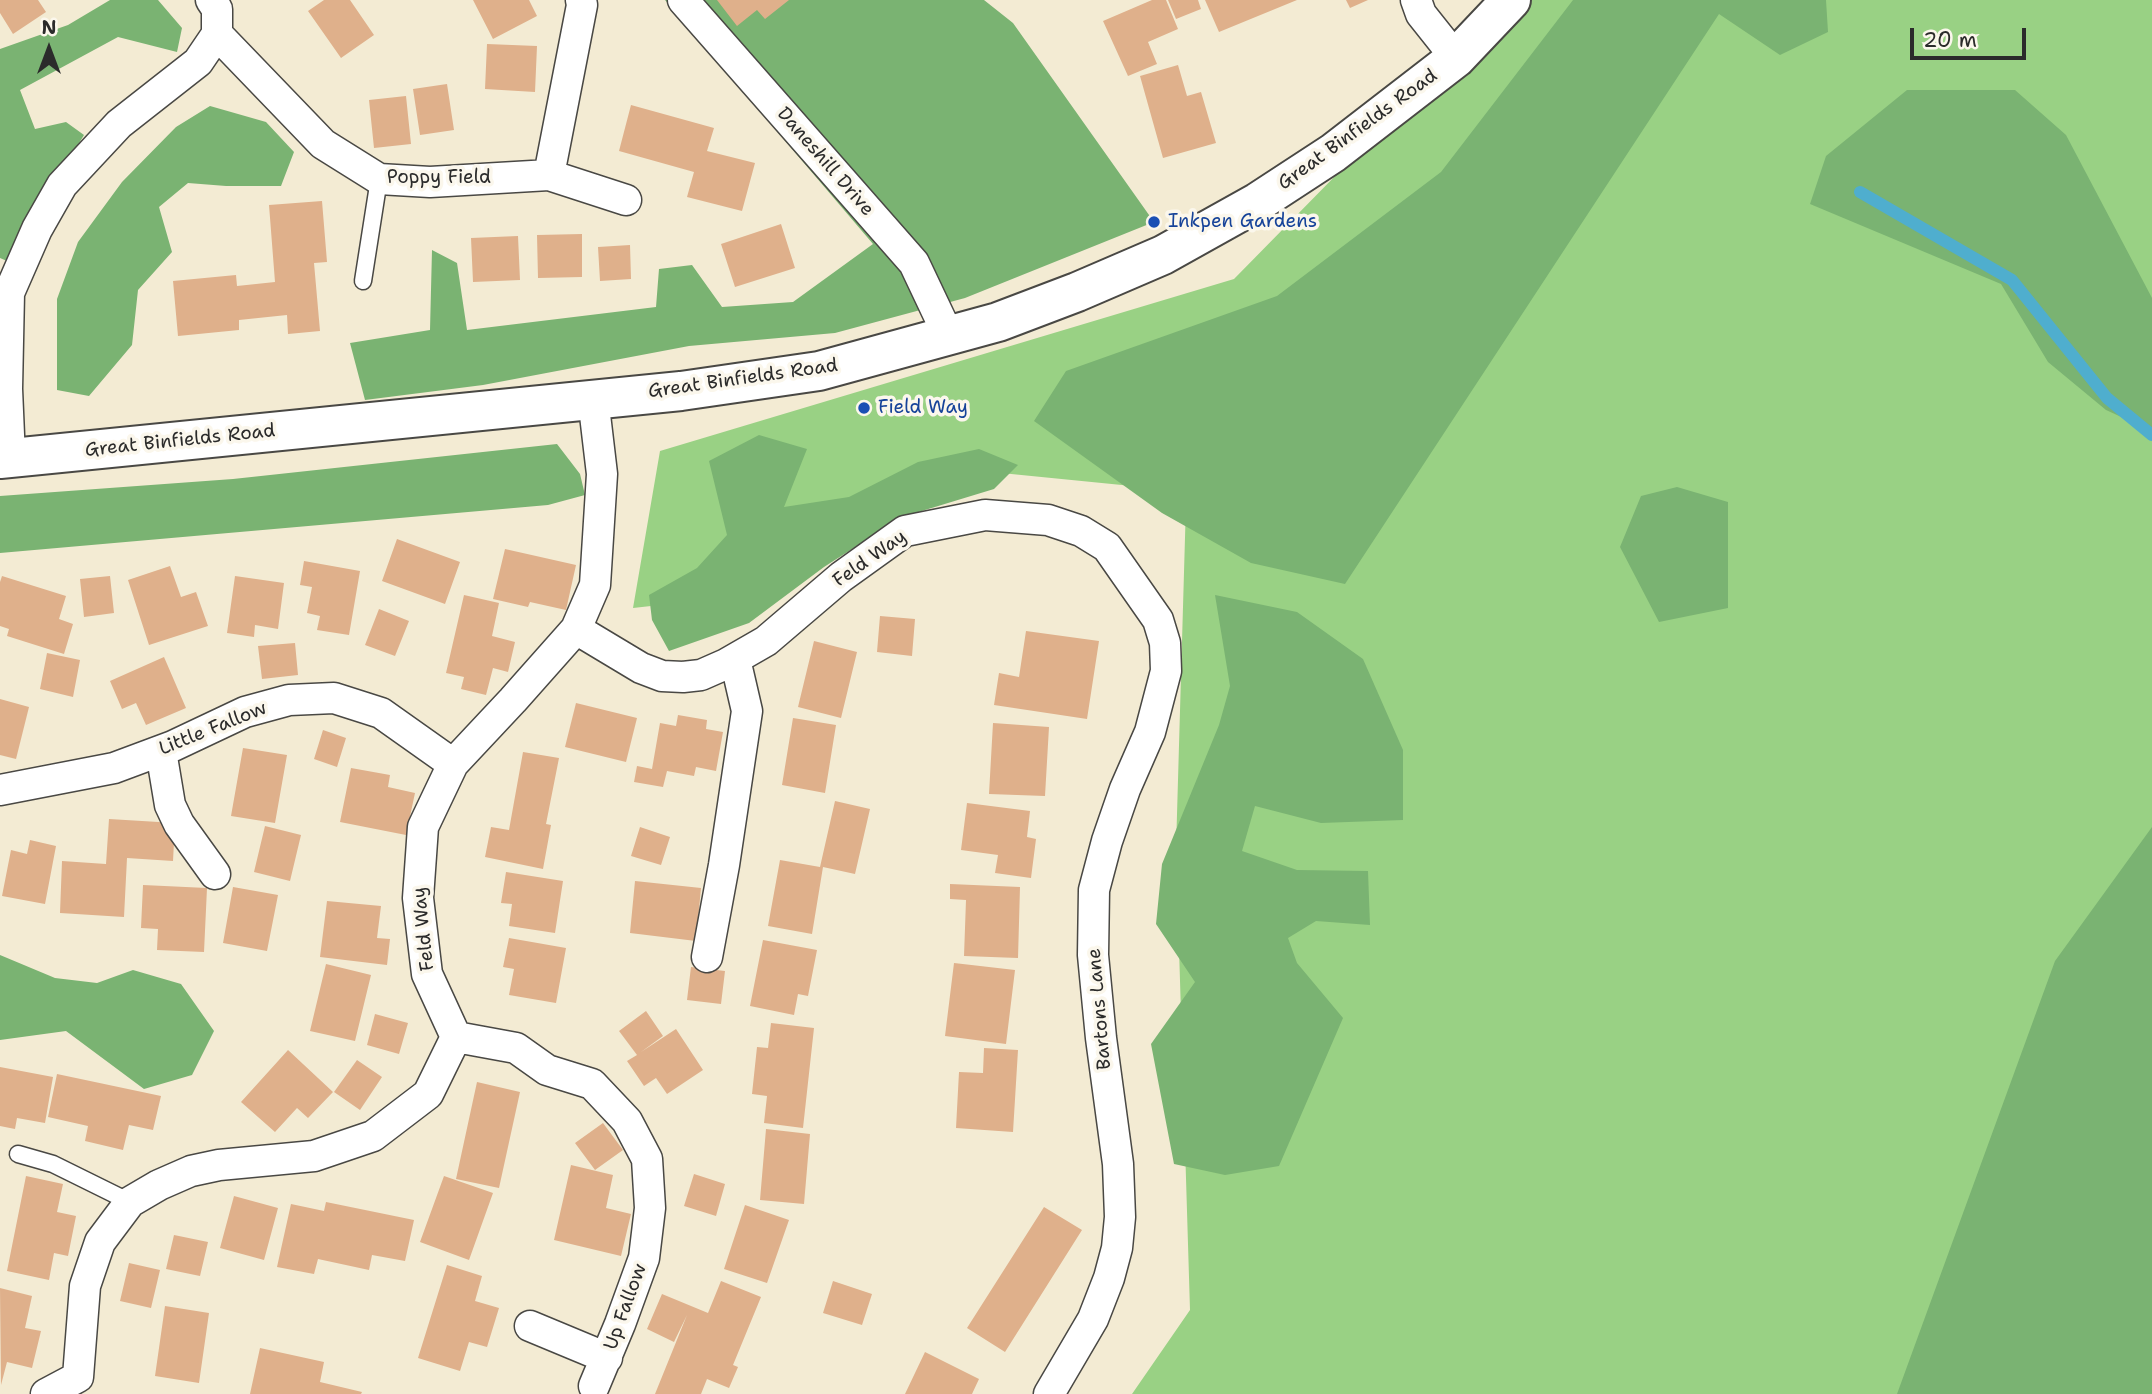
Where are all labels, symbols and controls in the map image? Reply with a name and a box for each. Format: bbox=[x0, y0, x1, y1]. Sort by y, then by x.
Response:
north arrow bbox=[14, 14, 84, 84]
scale bar bbox=[1914, 14, 2030, 58]
text: N bbox=[41, 15, 57, 40]
text: 20 m bbox=[1923, 26, 1977, 54]
street label: Great Binfields Road bbox=[1274, 65, 1442, 195]
street label: Daneshill Drive bbox=[772, 103, 878, 221]
street label: Poppy Field bbox=[387, 167, 491, 189]
place label: Inkpen Gardens bbox=[1168, 211, 1317, 233]
marker: Inkpen Gardens bbox=[1146, 214, 1162, 230]
street label: Great Binfields Road bbox=[647, 354, 839, 404]
place label: Field Way bbox=[878, 397, 968, 419]
marker: Field Way bbox=[856, 400, 872, 416]
street label: Great Binfields Road bbox=[84, 420, 276, 462]
street label: Feld Way bbox=[829, 525, 911, 593]
street label: Little Fallow bbox=[156, 697, 270, 761]
street label: Feld Way bbox=[408, 886, 440, 972]
street label: Bartons Lane bbox=[1083, 947, 1117, 1071]
street label: Up Fallow bbox=[600, 1261, 652, 1353]

